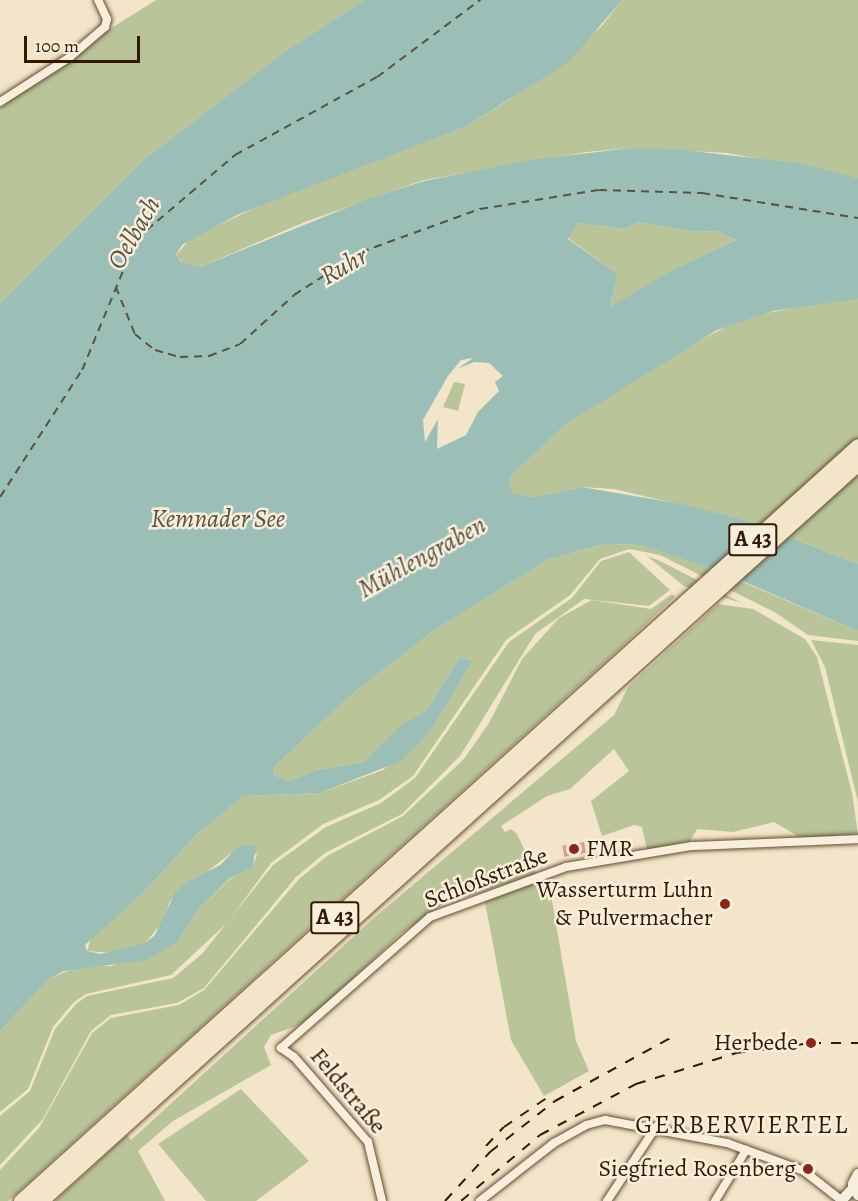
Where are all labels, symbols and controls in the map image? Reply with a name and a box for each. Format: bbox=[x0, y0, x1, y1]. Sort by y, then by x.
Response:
scale bar bbox=[27, 24, 142, 62]
text: 100 m bbox=[35, 34, 79, 58]
water label: Oelbach bbox=[101, 191, 167, 275]
water label: Ruhr bbox=[315, 240, 373, 292]
water label: Kemnader See bbox=[151, 503, 285, 535]
water label: Mühlengraben bbox=[353, 509, 491, 605]
road number: A 43 bbox=[728, 521, 778, 559]
place label: FMR bbox=[586, 835, 633, 863]
street label: Schloßstraße bbox=[420, 841, 552, 915]
marker: FMR bbox=[567, 842, 581, 856]
place label: Wasserturm Luhn & Pulvermacher bbox=[536, 876, 713, 932]
marker: Wasserturm Luhn & Pulvermacher bbox=[718, 897, 732, 911]
road number: A 43 bbox=[310, 899, 360, 937]
place label: Herbede bbox=[714, 1029, 798, 1057]
marker: Herbede bbox=[802, 1034, 820, 1052]
street label: Feldstraße bbox=[304, 1042, 392, 1140]
district label: GERBERVIERTEL bbox=[635, 1109, 849, 1141]
place label: Siegfried Rosenberg bbox=[599, 1155, 796, 1183]
marker: Siegfried Rosenberg bbox=[801, 1162, 815, 1176]

